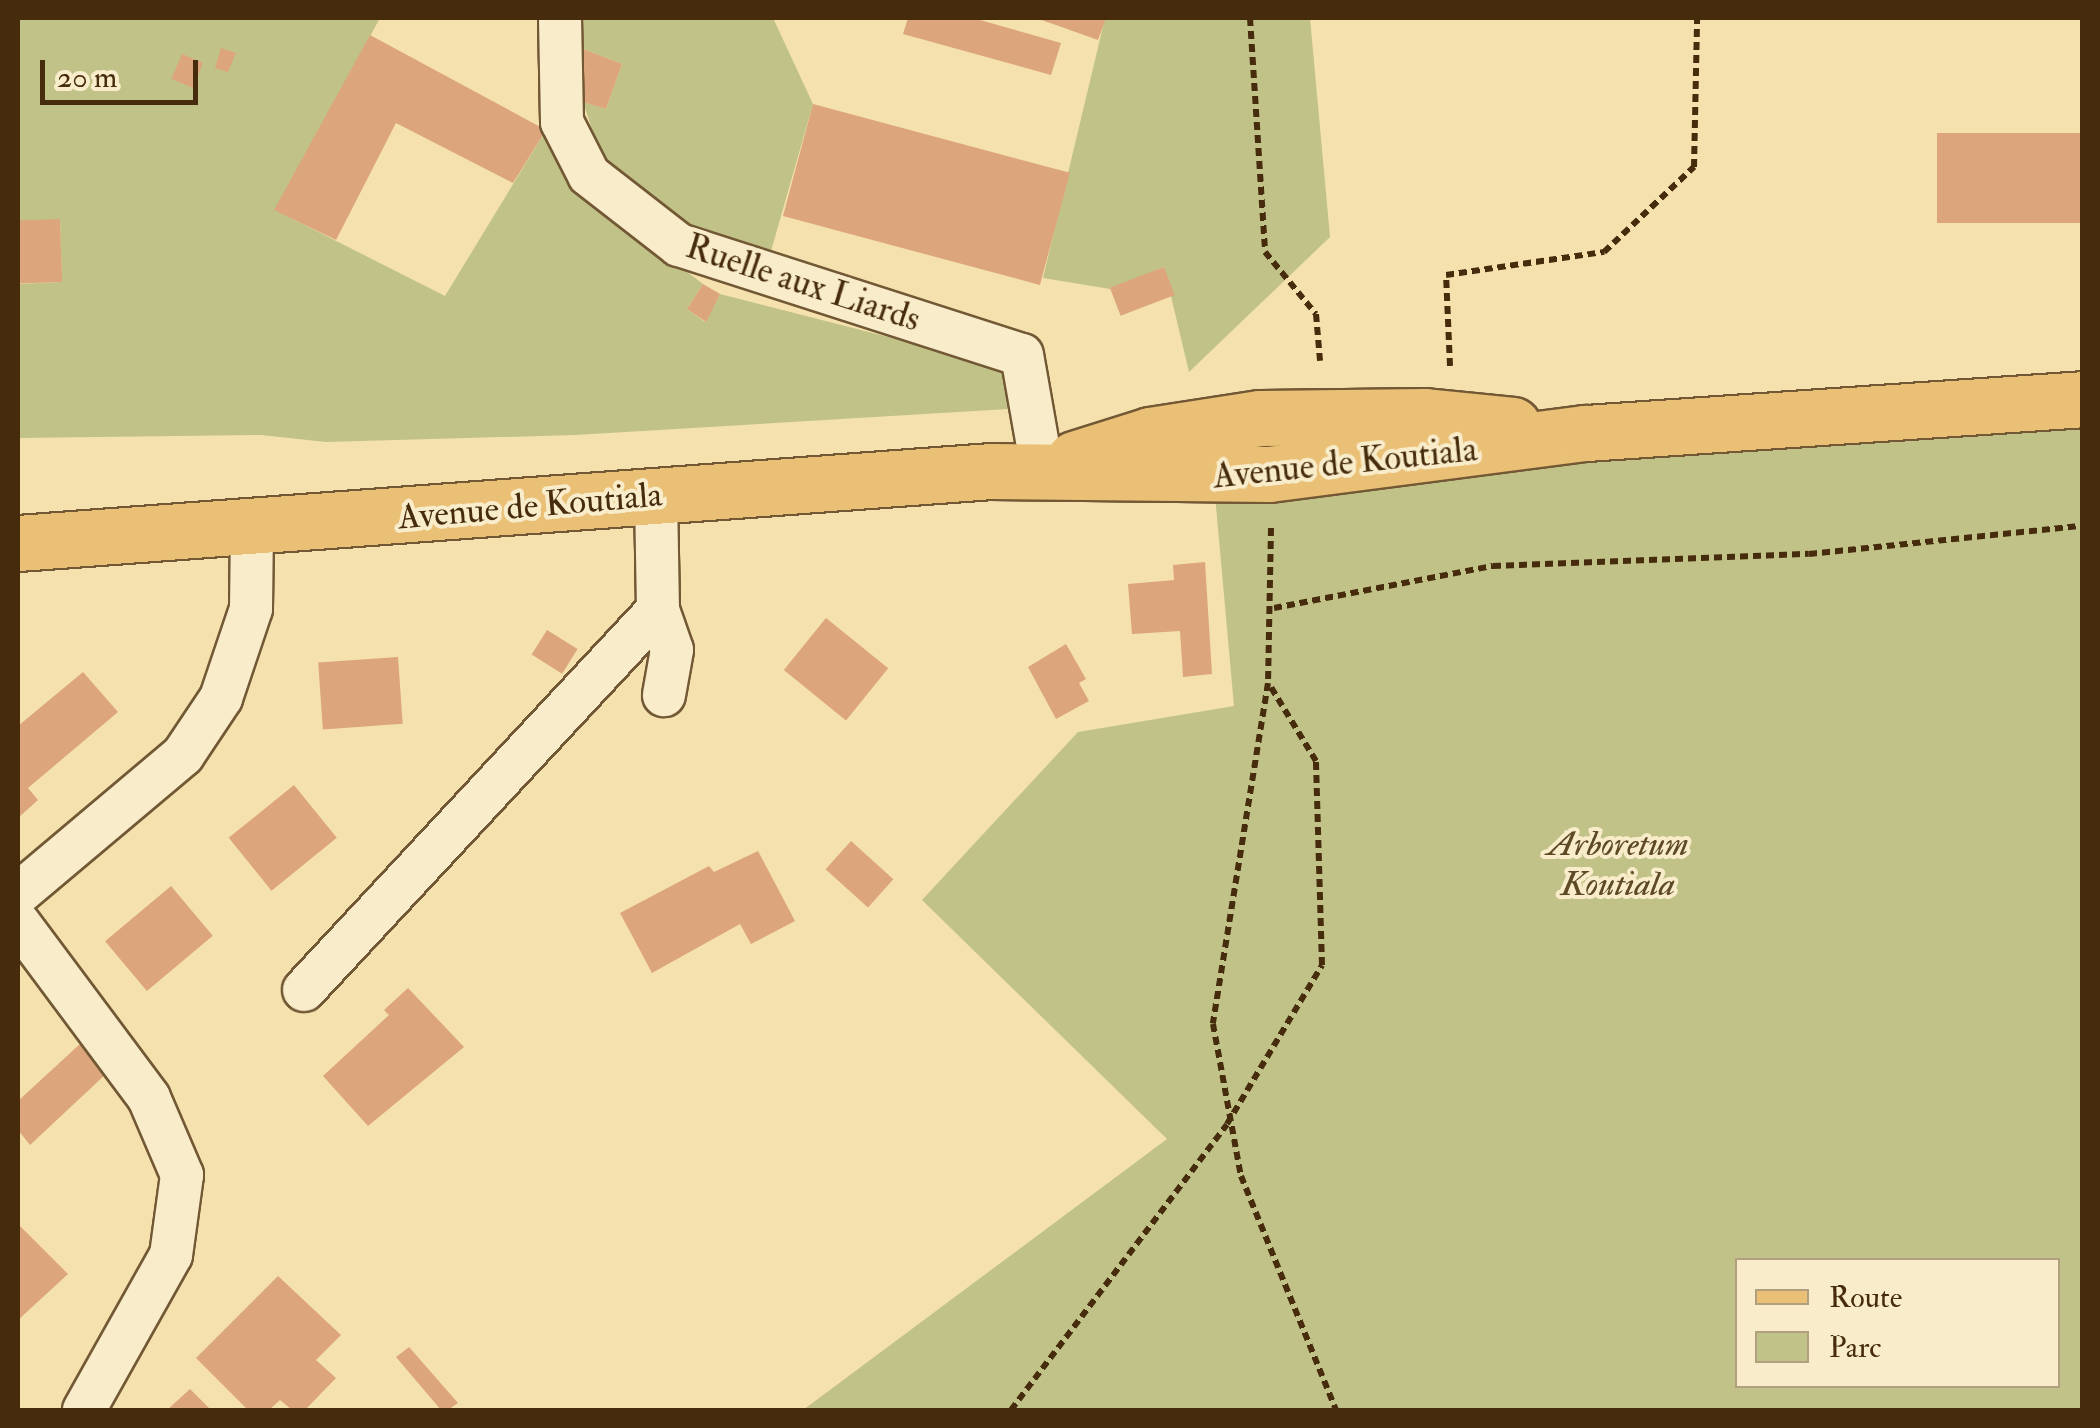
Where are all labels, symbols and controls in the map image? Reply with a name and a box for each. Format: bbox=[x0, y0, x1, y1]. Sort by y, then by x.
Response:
scale bar bbox=[45, 40, 202, 102]
text: 20 m bbox=[57, 59, 117, 96]
street label: Ruelle aux Liards bbox=[681, 225, 925, 341]
street label: Avenue de Koutiala bbox=[1211, 428, 1479, 498]
street label: Avenue de Koutiala bbox=[396, 474, 664, 538]
park label: Arboretum Koutiala bbox=[1547, 823, 1689, 905]
legend bbox=[1735, 1258, 2060, 1388]
text: Route bbox=[1829, 1279, 1902, 1316]
text: Parc bbox=[1829, 1329, 1881, 1366]

